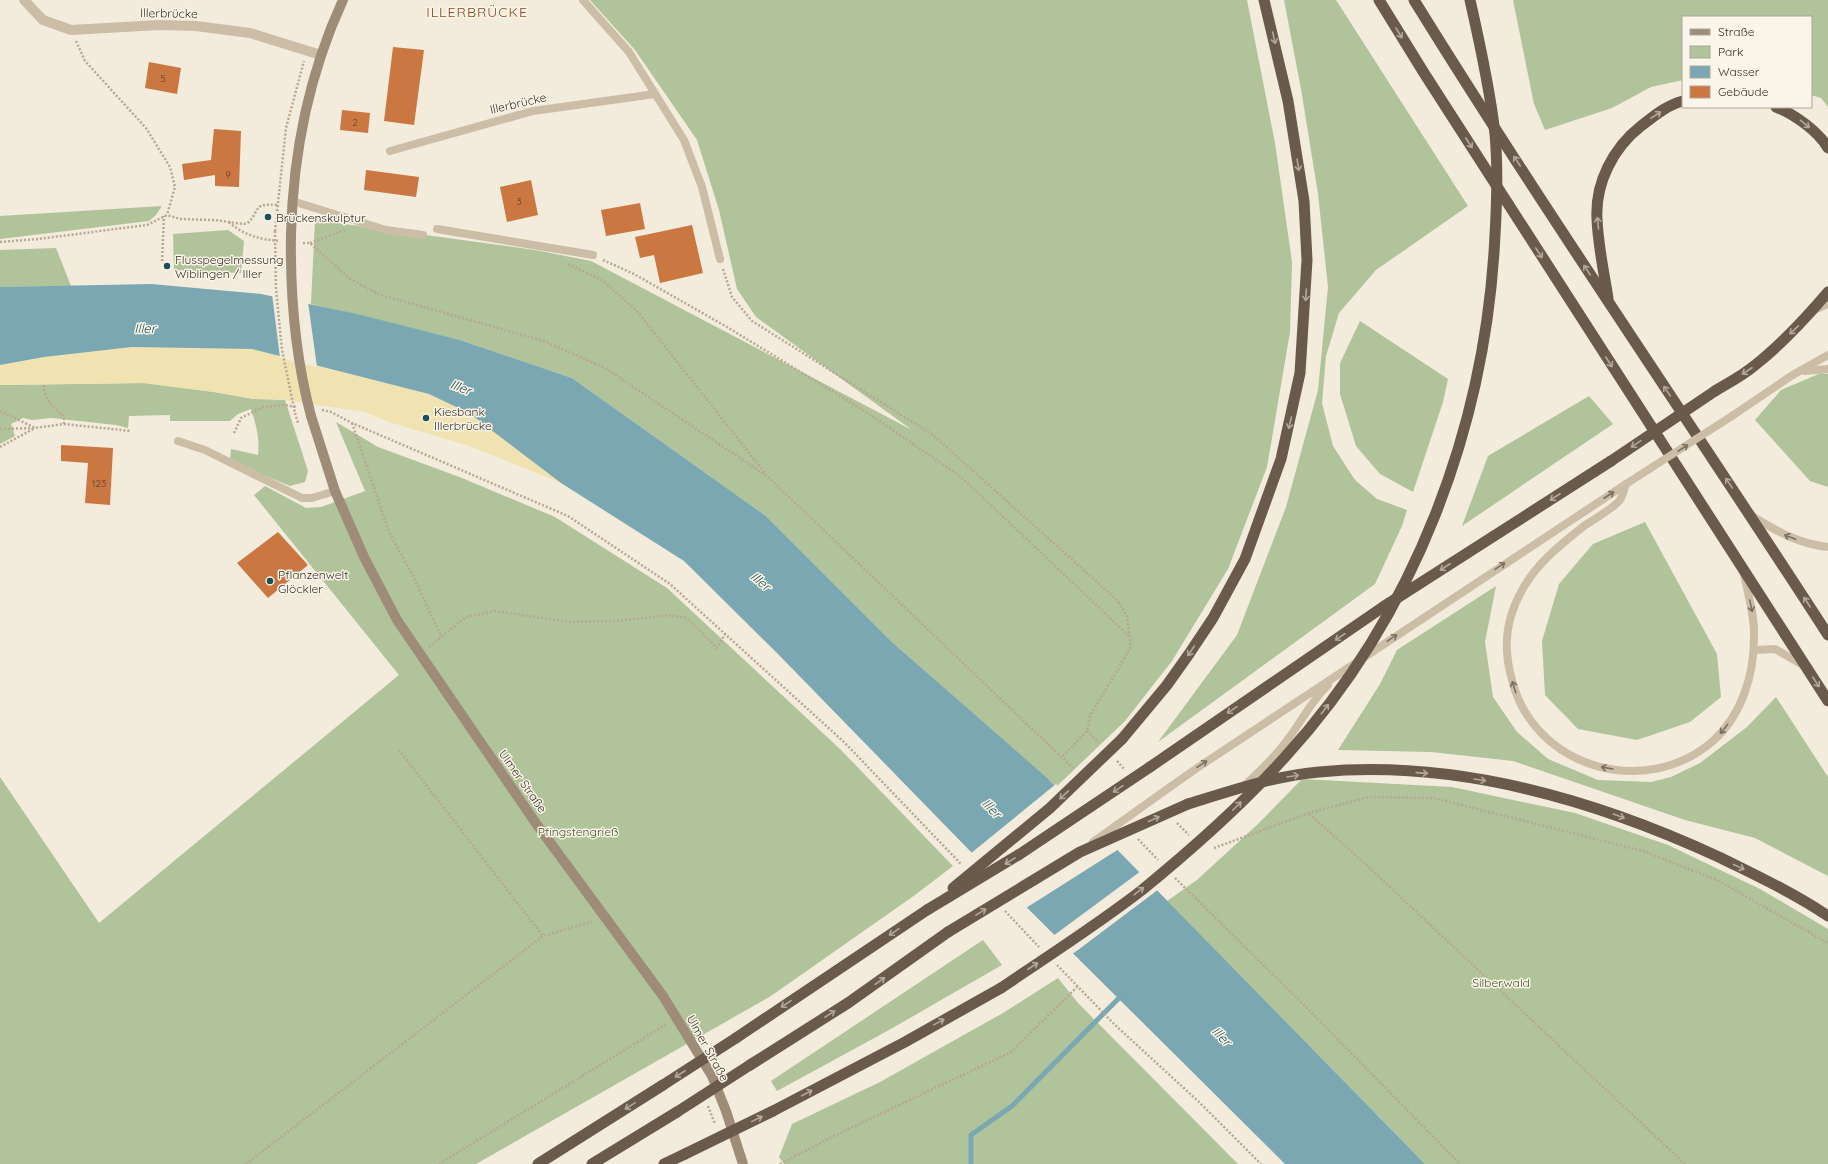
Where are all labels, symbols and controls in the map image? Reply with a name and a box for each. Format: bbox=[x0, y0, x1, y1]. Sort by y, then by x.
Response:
district label: ILLERBRÜCKE bbox=[426, 3, 528, 21]
street label: Illerbrücke bbox=[140, 5, 198, 21]
legend bbox=[1682, 16, 1812, 108]
text: Straße bbox=[1718, 24, 1755, 39]
one-way arrow bbox=[1396, 27, 1404, 39]
one-way arrow bbox=[1271, 31, 1278, 44]
text: Park bbox=[1718, 44, 1743, 59]
text: Wasser bbox=[1718, 64, 1760, 79]
house number: 5 bbox=[160, 72, 166, 85]
text: Gebäude bbox=[1718, 84, 1769, 99]
street label: Illerbrücke bbox=[488, 89, 548, 117]
one-way arrow bbox=[1650, 110, 1662, 118]
house number: 2 bbox=[352, 116, 358, 129]
one-way arrow bbox=[1799, 120, 1810, 128]
one-way arrow bbox=[1465, 137, 1473, 149]
one-way arrow bbox=[1513, 156, 1521, 167]
one-way arrow bbox=[1294, 158, 1302, 171]
house number: 9 bbox=[225, 168, 231, 181]
house number: 3 bbox=[516, 195, 522, 208]
place label: Brückenskulptur bbox=[276, 210, 366, 225]
marker: Brückenskulptur bbox=[263, 212, 273, 222]
one-way arrow bbox=[1594, 217, 1601, 230]
one-way arrow bbox=[1535, 247, 1543, 258]
place label: Flusspegelmessung Wiblingen / Iller bbox=[175, 252, 284, 281]
marker: Flusspegelmessung Wiblingen / Iller bbox=[162, 261, 172, 271]
one-way arrow bbox=[1583, 265, 1591, 276]
one-way arrow bbox=[1302, 288, 1309, 301]
water label: Iller bbox=[134, 320, 158, 336]
one-way arrow bbox=[1789, 325, 1799, 335]
one-way arrow bbox=[1606, 356, 1614, 368]
one-way arrow bbox=[1741, 367, 1753, 375]
water label: Iller bbox=[448, 376, 476, 399]
one-way arrow bbox=[1663, 385, 1671, 397]
place label: Kiesbank Illerbrücke bbox=[434, 404, 492, 433]
marker: Kiesbank Illerbrücke bbox=[421, 413, 431, 423]
one-way arrow bbox=[1285, 417, 1293, 430]
one-way arrow bbox=[1631, 440, 1642, 448]
one-way arrow bbox=[1677, 444, 1688, 452]
house number: 123 bbox=[92, 477, 106, 490]
one-way arrow bbox=[1725, 478, 1733, 489]
one-way arrow bbox=[1603, 491, 1614, 499]
one-way arrow bbox=[1549, 494, 1561, 502]
one-way arrow bbox=[1785, 533, 1797, 541]
one-way arrow bbox=[1495, 562, 1506, 570]
one-way arrow bbox=[1439, 564, 1451, 572]
place label: Pflanzenwelt Glöckler bbox=[278, 567, 348, 596]
water label: Iller bbox=[748, 568, 776, 595]
marker: Pflanzenwelt Glöckler bbox=[265, 576, 275, 586]
one-way arrow bbox=[1803, 597, 1811, 608]
one-way arrow bbox=[1747, 599, 1755, 612]
one-way arrow bbox=[1334, 633, 1345, 641]
one-way arrow bbox=[1386, 634, 1397, 642]
one-way arrow bbox=[1187, 645, 1195, 656]
one-way arrow bbox=[1812, 676, 1820, 687]
one-way arrow bbox=[1510, 681, 1517, 694]
one-way arrow bbox=[1320, 704, 1329, 715]
one-way arrow bbox=[1227, 706, 1238, 715]
one-way arrow bbox=[1720, 723, 1728, 734]
street label: Ulmer Straße bbox=[496, 747, 550, 816]
one-way arrow bbox=[1196, 760, 1207, 768]
one-way arrow bbox=[1601, 764, 1614, 772]
one-way arrow bbox=[1415, 769, 1428, 776]
one-way arrow bbox=[1286, 772, 1299, 780]
one-way arrow bbox=[1473, 776, 1486, 784]
one-way arrow bbox=[1113, 785, 1124, 793]
one-way arrow bbox=[1059, 790, 1069, 800]
water label: Iller bbox=[979, 795, 1007, 823]
one-way arrow bbox=[1233, 801, 1242, 811]
one-way arrow bbox=[1613, 813, 1625, 821]
one-way arrow bbox=[1147, 815, 1159, 822]
park label: Pfingstengrieß bbox=[538, 824, 618, 839]
one-way arrow bbox=[1004, 857, 1016, 865]
one-way arrow bbox=[1732, 864, 1744, 871]
one-way arrow bbox=[1134, 887, 1145, 895]
one-way arrow bbox=[975, 908, 987, 916]
one-way arrow bbox=[889, 928, 900, 936]
one-way arrow bbox=[1027, 962, 1038, 970]
park label: Silberwald bbox=[1472, 975, 1530, 990]
one-way arrow bbox=[874, 976, 885, 985]
one-way arrow bbox=[780, 1001, 792, 1009]
one-way arrow bbox=[824, 1010, 835, 1018]
street label: Ulmer Straße bbox=[684, 1012, 732, 1084]
one-way arrow bbox=[933, 1018, 945, 1026]
water label: Iller bbox=[1209, 1023, 1237, 1051]
one-way arrow bbox=[675, 1070, 686, 1078]
one-way arrow bbox=[801, 1089, 813, 1096]
one-way arrow bbox=[625, 1102, 636, 1110]
one-way arrow bbox=[751, 1115, 763, 1122]

